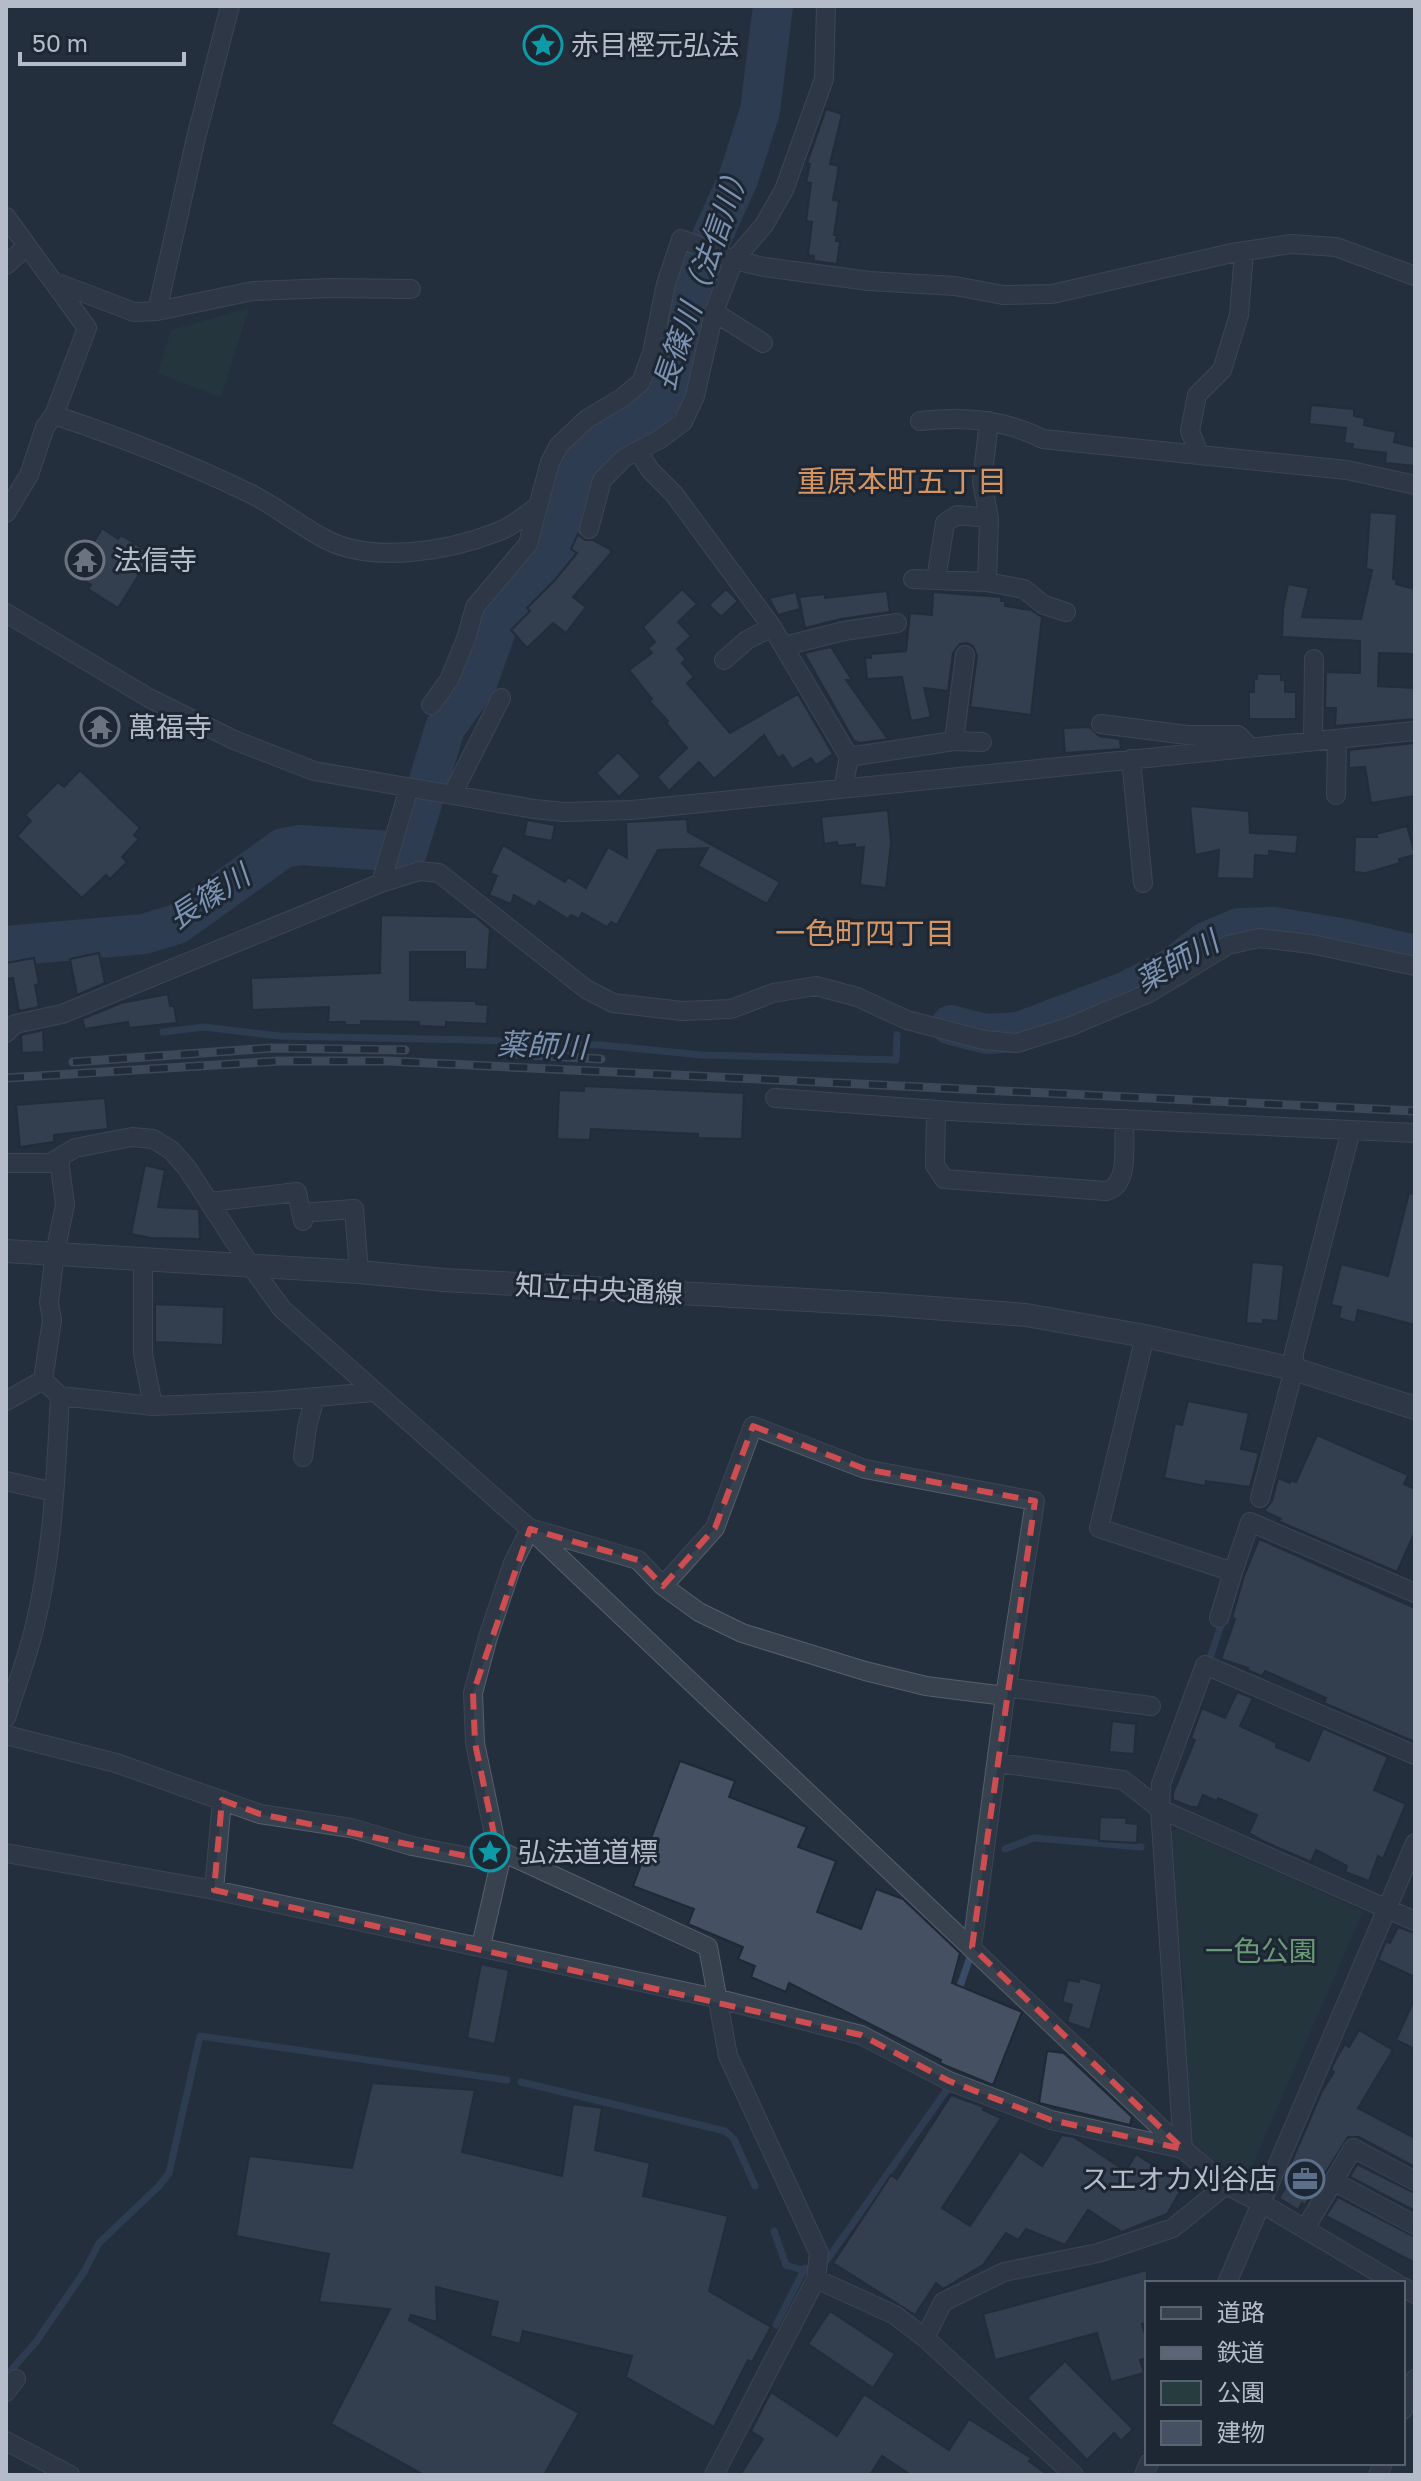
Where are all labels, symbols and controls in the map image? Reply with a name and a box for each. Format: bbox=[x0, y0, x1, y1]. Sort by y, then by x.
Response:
scale bar bbox=[20, 16, 184, 66]
place icon: 赤目樫元弘法 bbox=[522, 24, 564, 66]
text: 50 m bbox=[32, 28, 88, 57]
place label: 赤目樫元弘法 bbox=[571, 28, 739, 61]
water label: 長篠川（法信川） bbox=[645, 156, 757, 395]
district label: 重原本町五丁目 bbox=[797, 463, 1007, 499]
temple icon: 法信寺 bbox=[64, 539, 106, 581]
place label: 法信寺 bbox=[113, 543, 197, 576]
temple icon: 萬福寺 bbox=[79, 706, 121, 748]
place label: 萬福寺 bbox=[128, 710, 212, 743]
water label: 長篠川 bbox=[161, 855, 259, 936]
district label: 一色町四丁目 bbox=[775, 915, 955, 951]
water label: 薬師川 bbox=[1129, 922, 1227, 999]
water label: 薬師川 bbox=[496, 1025, 591, 1065]
street label: 知立中央通線 bbox=[514, 1268, 684, 1309]
place icon: 弘法道道標 bbox=[469, 1831, 511, 1873]
place label: 弘法道道標 bbox=[518, 1835, 658, 1868]
park label: 一色公園 bbox=[1205, 1934, 1317, 1967]
office icon: スエオカ刈谷店 bbox=[1284, 2158, 1326, 2200]
place label: スエオカ刈谷店 bbox=[1081, 2162, 1277, 2195]
legend bbox=[1145, 2281, 1405, 2465]
text: 道路 bbox=[1217, 2297, 1265, 2326]
text: 鉄道 bbox=[1217, 2337, 1265, 2366]
text: 公園 bbox=[1217, 2377, 1265, 2406]
text: 建物 bbox=[1217, 2417, 1265, 2446]

